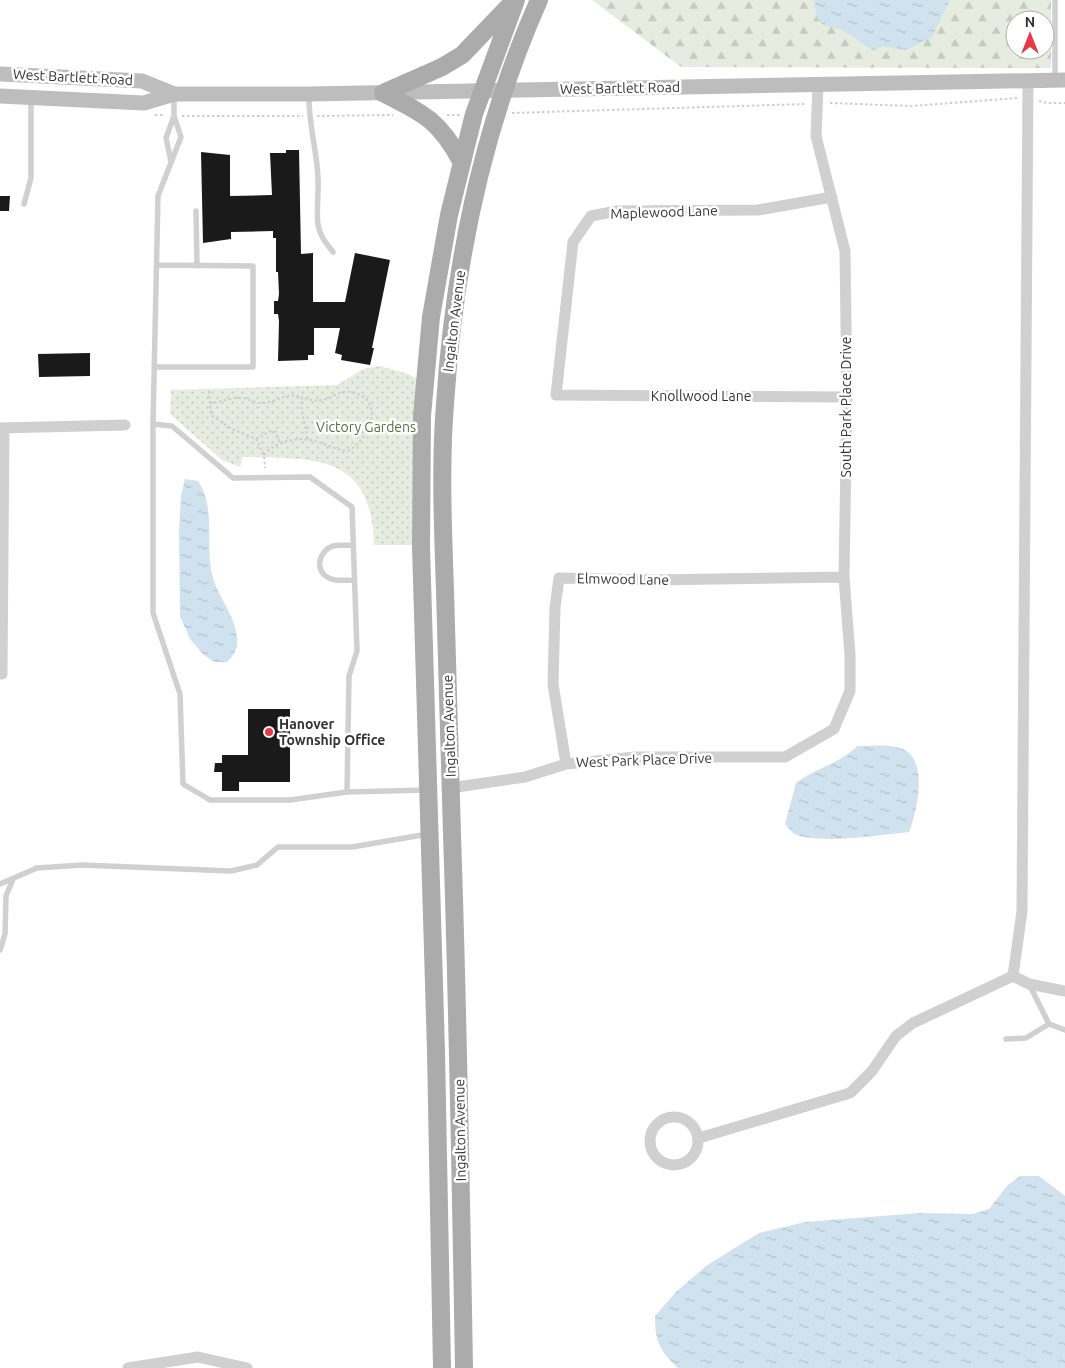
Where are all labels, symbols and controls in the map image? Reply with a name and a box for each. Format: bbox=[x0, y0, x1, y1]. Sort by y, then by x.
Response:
north arrow bbox=[1005, 10, 1055, 60]
text: N bbox=[1025, 14, 1035, 30]
street label: West Bartlett Road bbox=[13, 66, 133, 88]
street label: West Bartlett Road bbox=[560, 79, 680, 97]
street label: Maplewood Lane bbox=[610, 202, 718, 222]
street label: Ingalton Avenue bbox=[440, 269, 468, 373]
street label: South Park Place Drive bbox=[838, 336, 854, 478]
street label: Knollwood Lane bbox=[651, 388, 751, 404]
park label: Victory Gardens bbox=[316, 419, 416, 435]
street label: Elmwood Lane bbox=[577, 570, 669, 588]
street label: Ingalton Avenue bbox=[439, 674, 459, 778]
place label: Hanover Township Office bbox=[279, 716, 385, 748]
marker: Hanover Township Office bbox=[263, 726, 275, 738]
street label: West Park Place Drive bbox=[576, 750, 712, 770]
street label: Ingalton Avenue bbox=[451, 1079, 469, 1181]

